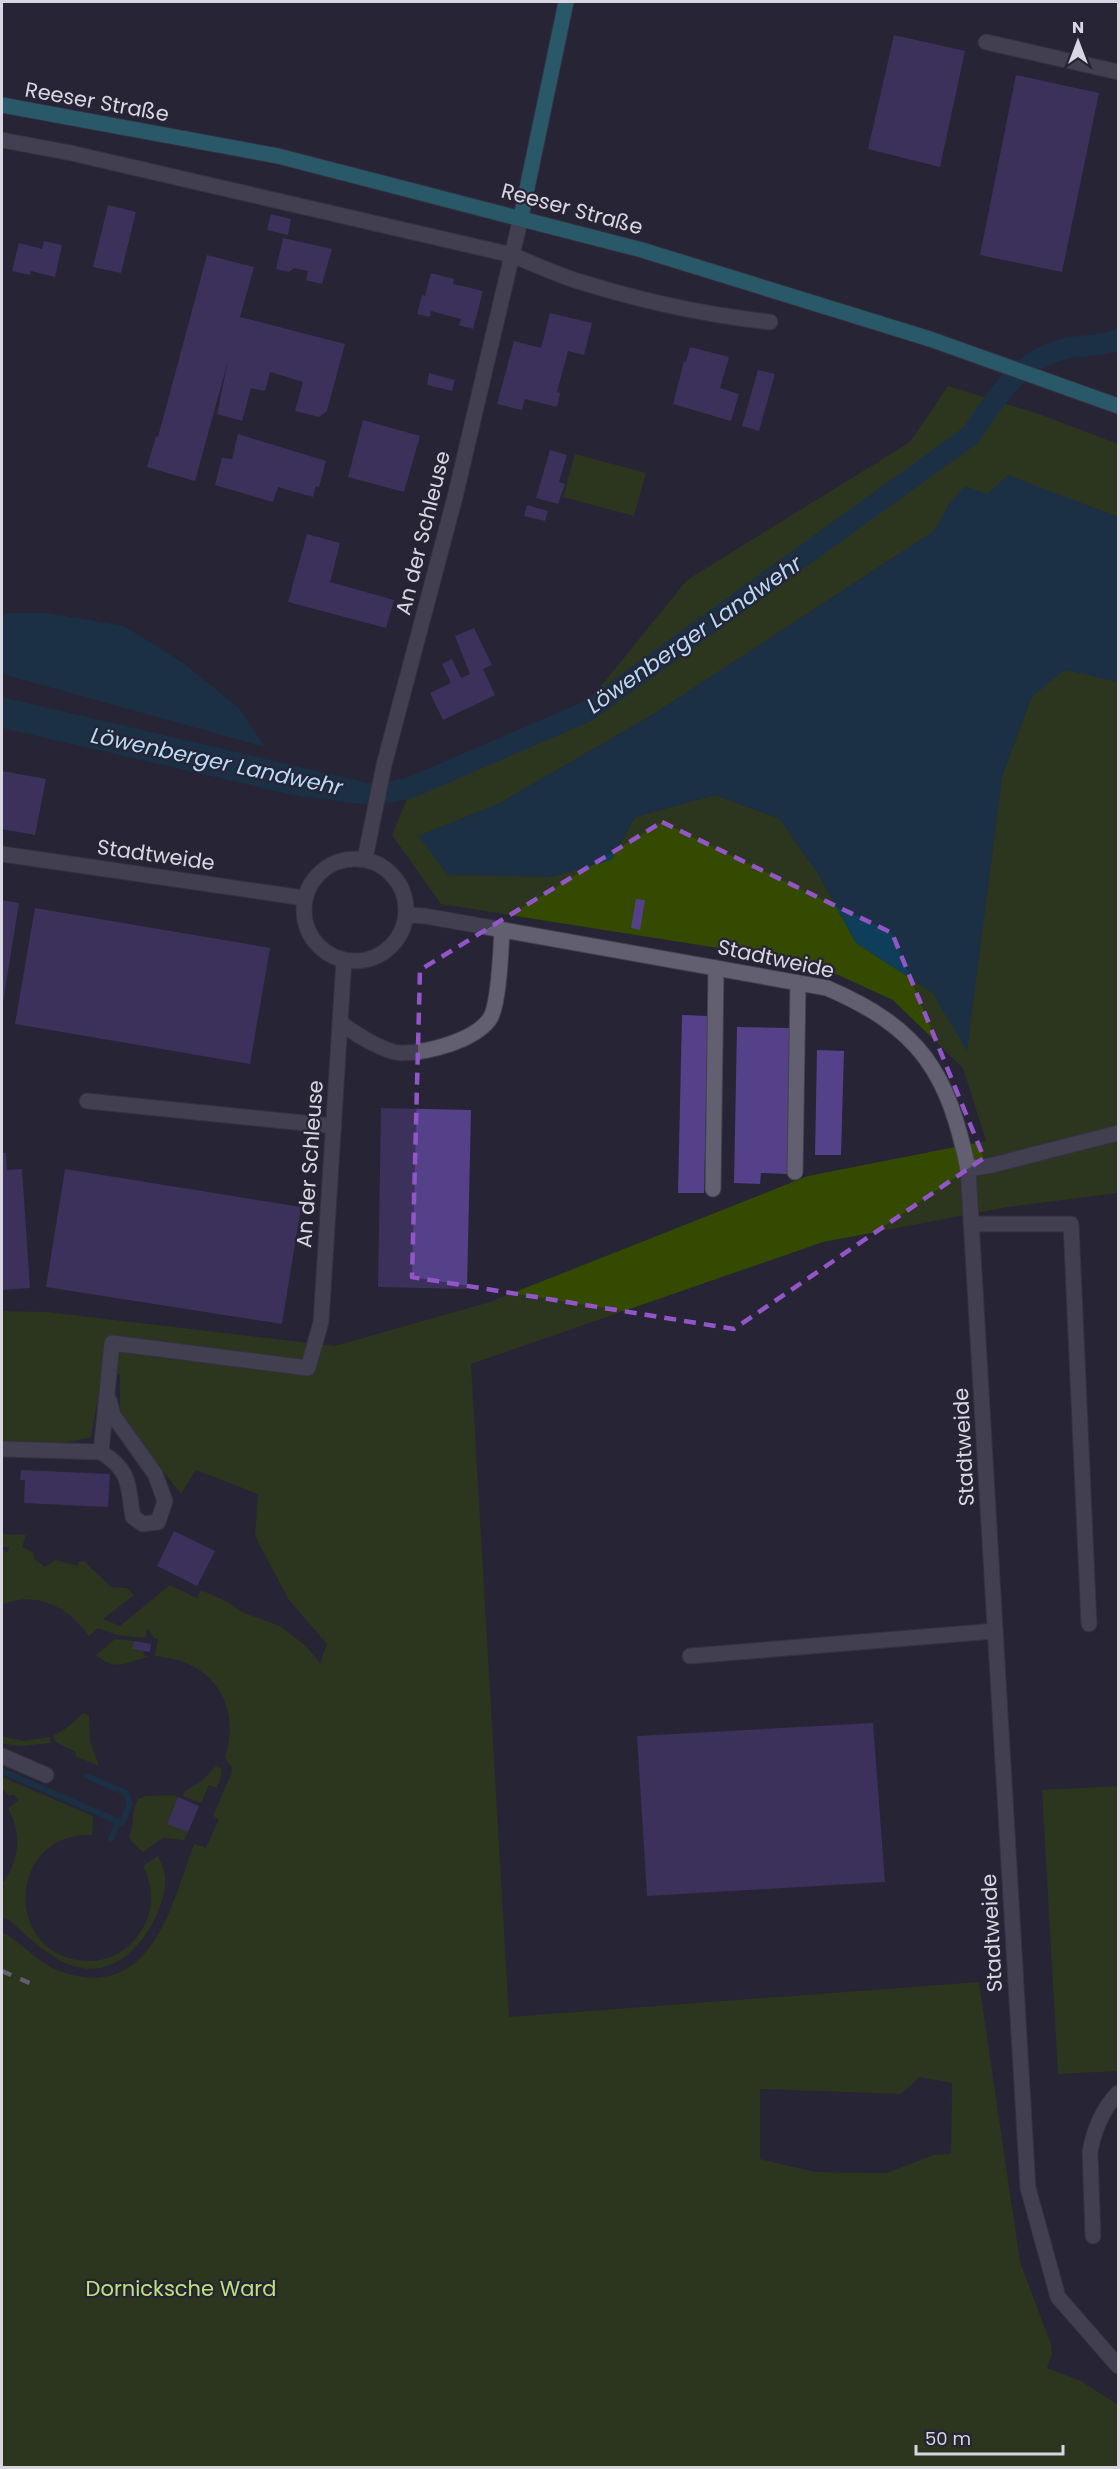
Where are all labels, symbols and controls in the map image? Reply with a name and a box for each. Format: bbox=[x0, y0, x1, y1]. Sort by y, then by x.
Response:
north arrow bbox=[1048, 12, 1108, 72]
text: N bbox=[1072, 16, 1084, 39]
street label: Reeser Straße bbox=[23, 75, 171, 128]
street label: Reeser Straße bbox=[498, 176, 646, 241]
street label: An der Schleuse bbox=[388, 448, 457, 618]
water label: Löwenberger Landwehr bbox=[580, 548, 809, 721]
water label: Löwenberger Landwehr bbox=[88, 720, 346, 803]
street label: Stadtweide bbox=[95, 832, 217, 877]
street label: Stadtweide bbox=[715, 932, 837, 985]
street label: An der Schleuse bbox=[289, 1079, 330, 1249]
street label: Stadtweide bbox=[946, 1387, 981, 1507]
street label: Stadtweide bbox=[974, 1873, 1009, 1993]
park label: Dornicksche Ward bbox=[86, 2274, 276, 2303]
scale bar bbox=[916, 2418, 1063, 2456]
text: 50 m bbox=[925, 2426, 971, 2451]

